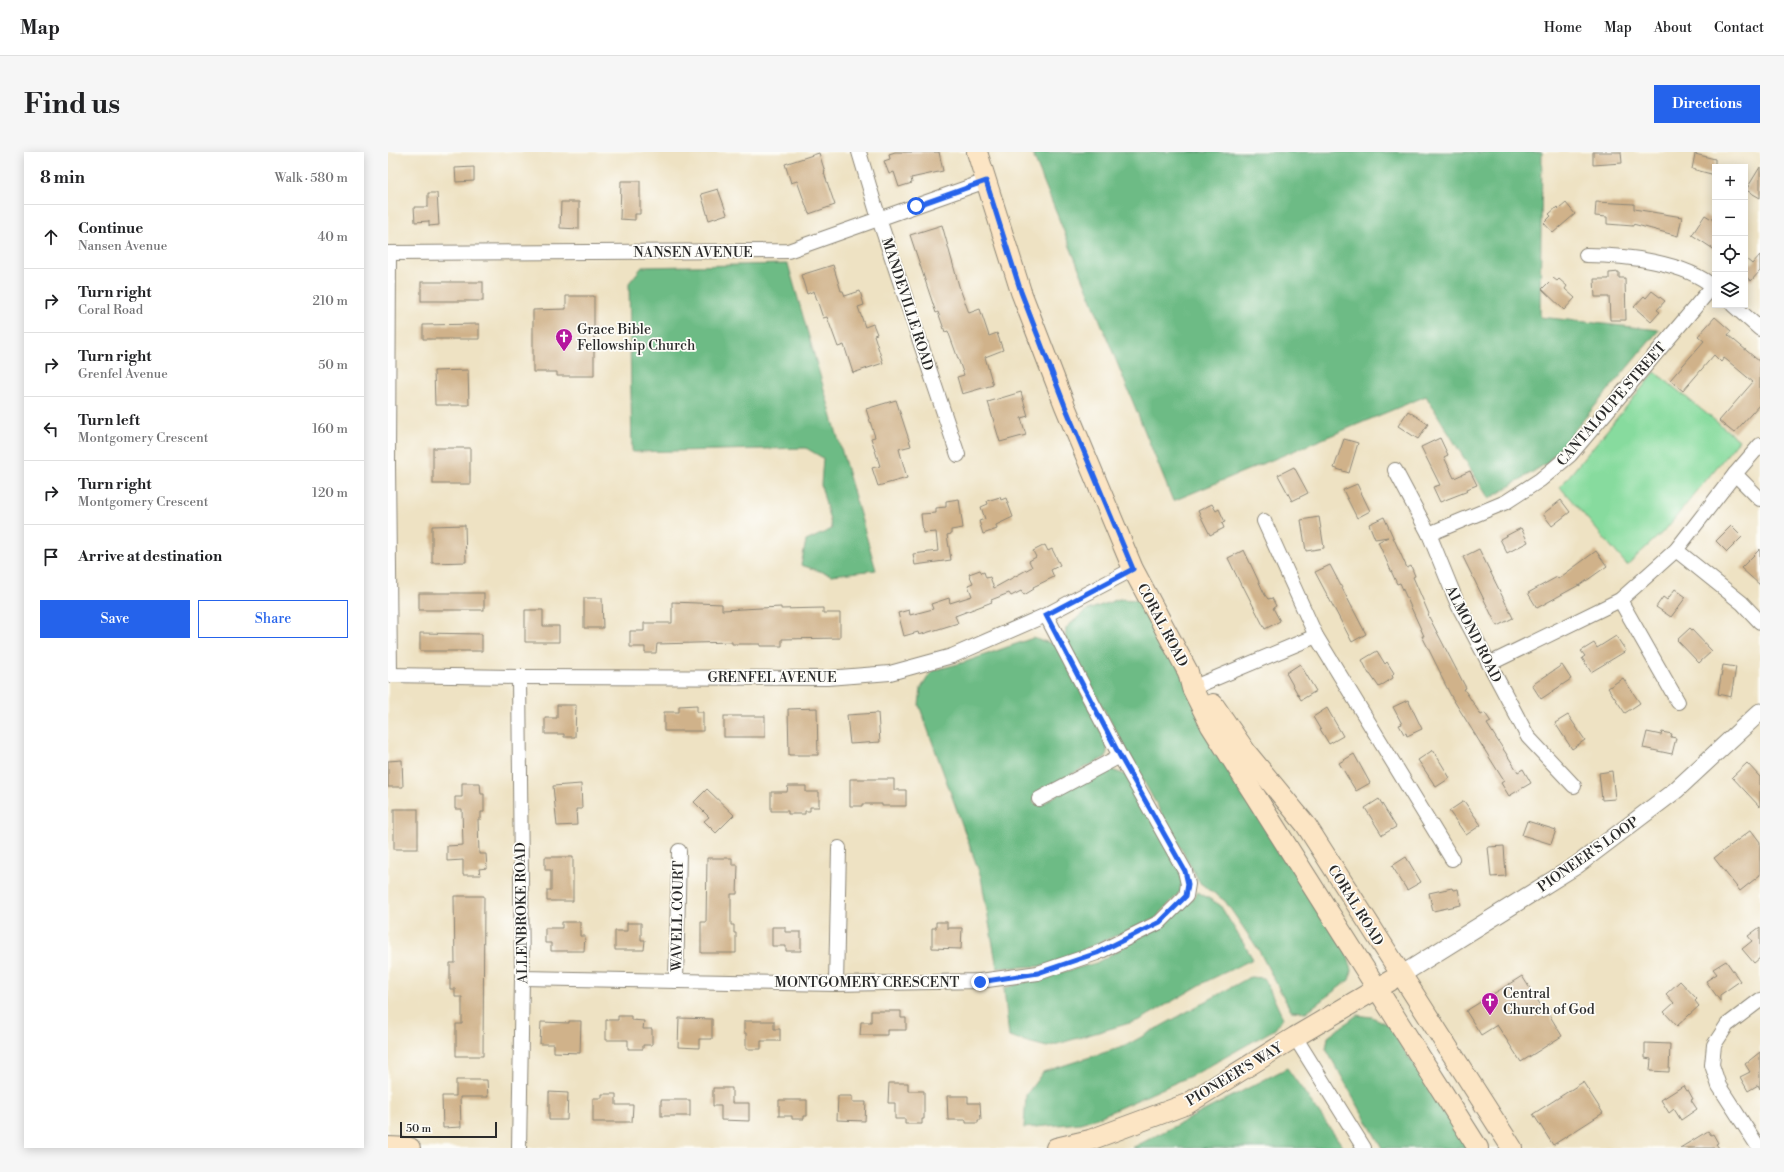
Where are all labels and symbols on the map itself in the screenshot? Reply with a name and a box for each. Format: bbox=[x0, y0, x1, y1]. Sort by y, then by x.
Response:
route start bbox=[907, 197, 925, 215]
street label: MANDEVILLE ROAD bbox=[877, 235, 937, 373]
street label: NANSEN AVENUE bbox=[633, 244, 753, 262]
place label: Grace Bible Fellowship Church bbox=[577, 321, 696, 355]
church icon: Grace Bible Fellowship Church bbox=[554, 327, 574, 352]
street label: CANTALOUPE STREET bbox=[1553, 339, 1671, 470]
street label: CORAL ROAD bbox=[1133, 581, 1192, 670]
street label: ALMOND ROAD bbox=[1440, 582, 1505, 686]
street label: GRENFEL AVENUE bbox=[707, 669, 837, 687]
street label: PIONEER'S LOOP bbox=[1534, 813, 1643, 897]
street label: ALLENBROKE ROAD bbox=[512, 842, 532, 985]
street label: WAVELL COURT bbox=[668, 860, 688, 973]
street label: CORAL ROAD bbox=[1323, 862, 1387, 949]
route end bbox=[971, 973, 989, 991]
street label: MONTGOMERY CRESCENT bbox=[775, 974, 960, 992]
place label: Central Church of God bbox=[1503, 985, 1595, 1019]
church icon: Central Church of God bbox=[1480, 991, 1500, 1016]
street label: PIONEER'S WAY bbox=[1183, 1039, 1287, 1111]
scale bar bbox=[400, 1120, 497, 1139]

